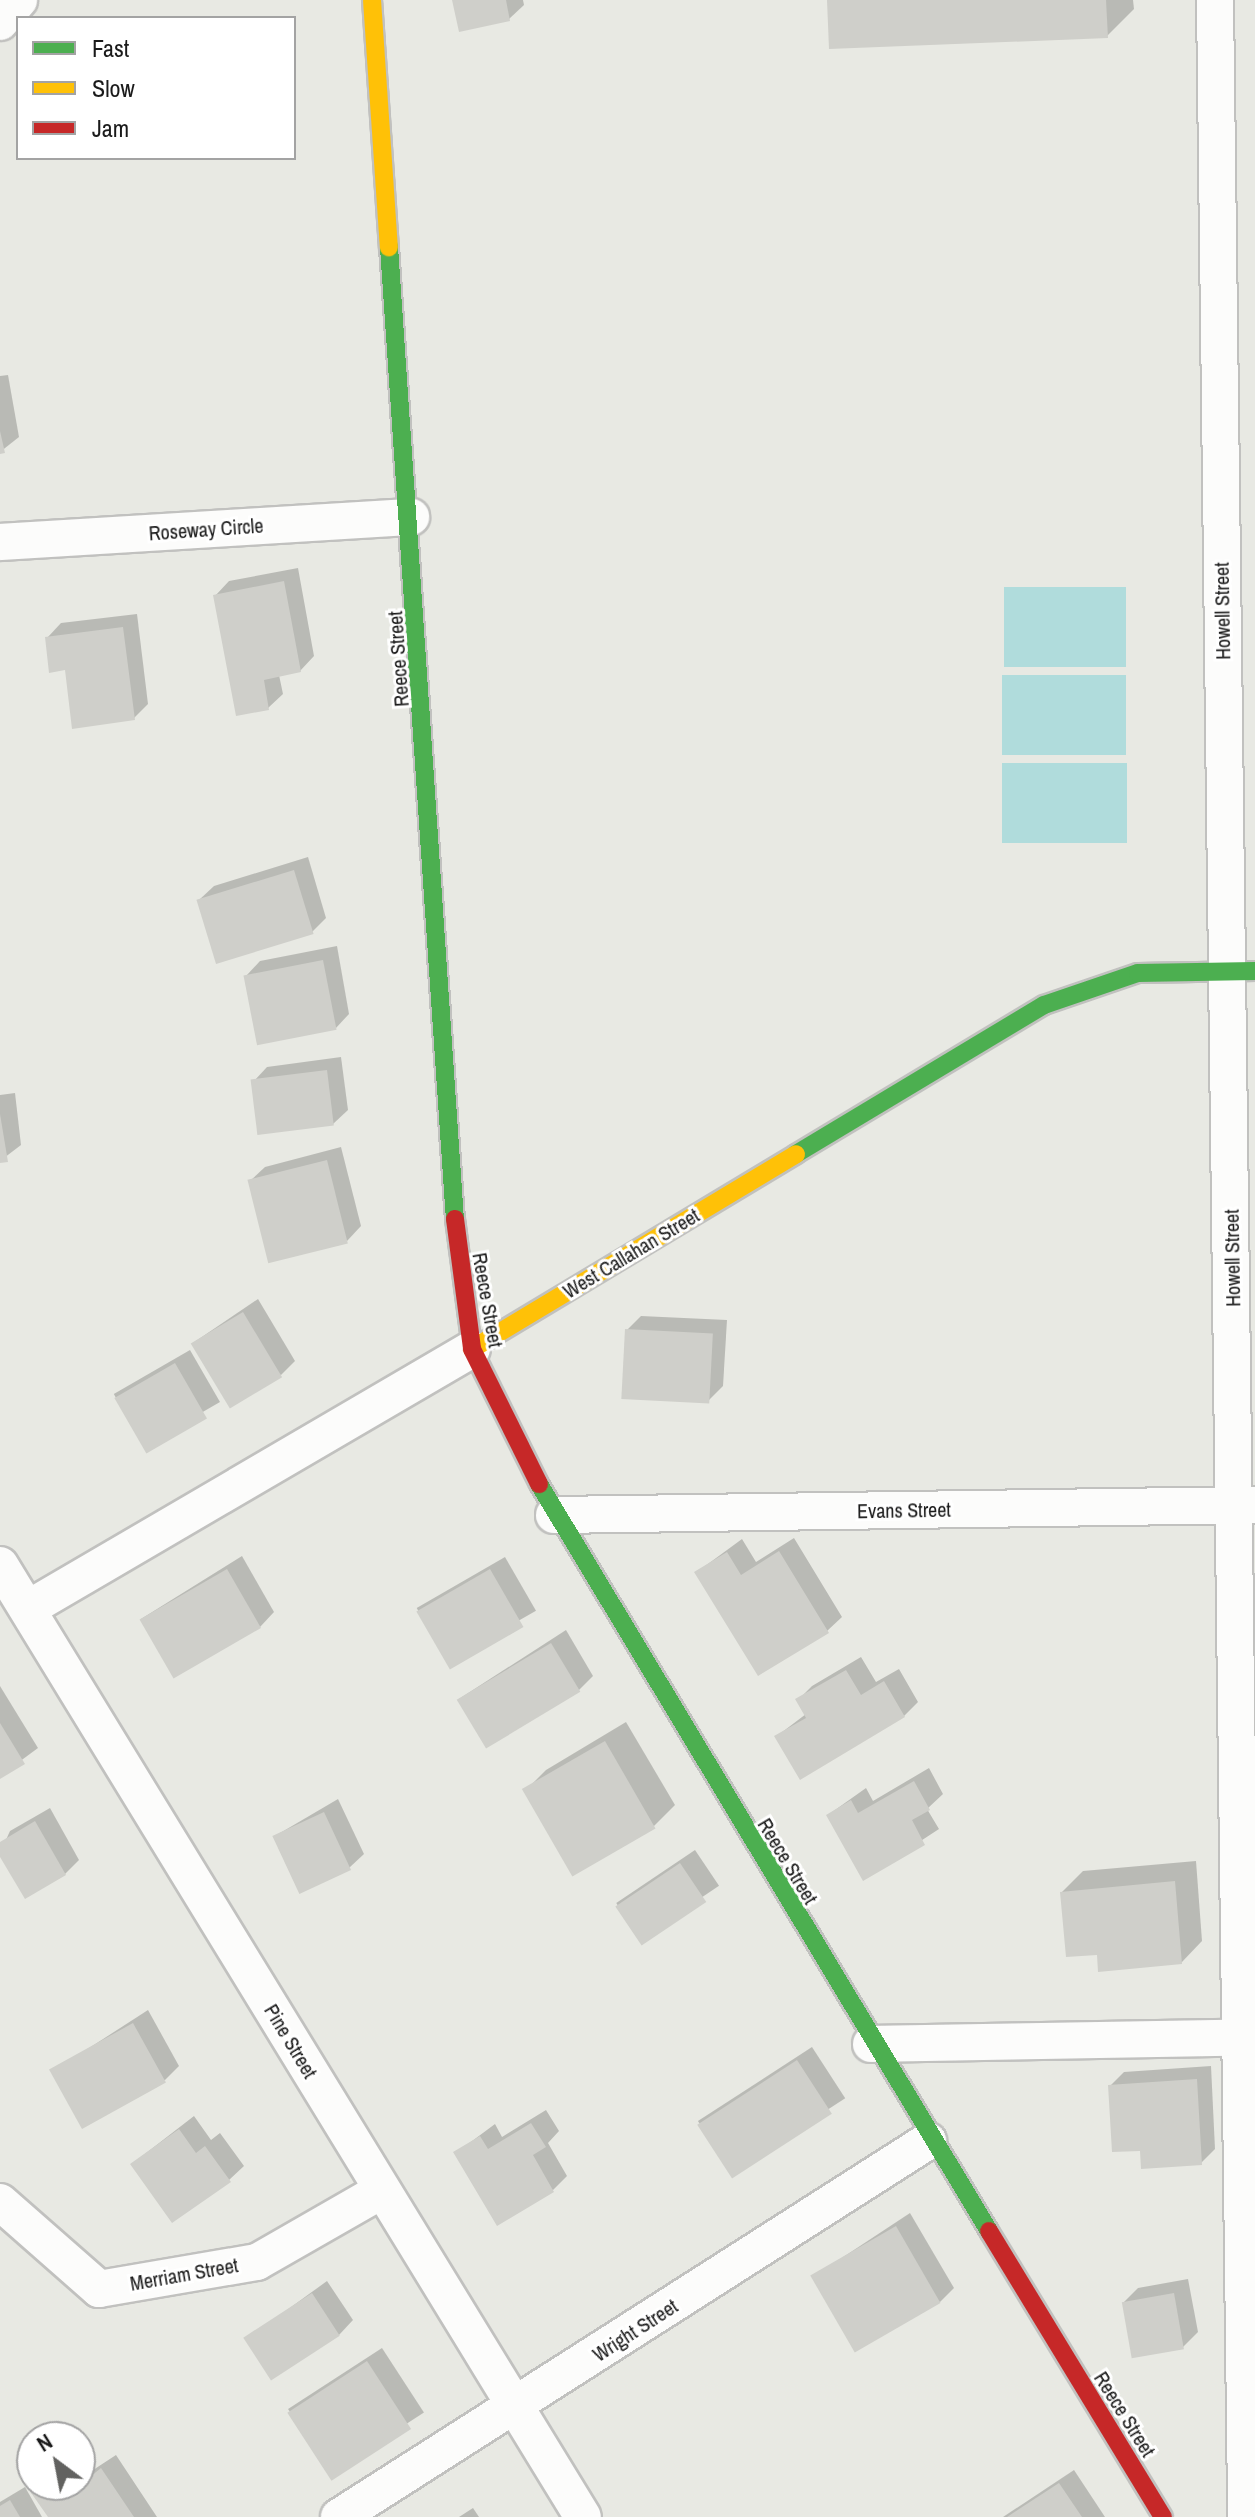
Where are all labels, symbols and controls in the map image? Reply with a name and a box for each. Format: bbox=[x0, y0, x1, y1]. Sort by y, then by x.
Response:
legend bbox=[16, 16, 296, 160]
text: Fast bbox=[92, 32, 129, 64]
text: Slow bbox=[92, 72, 135, 104]
text: Jam bbox=[92, 112, 129, 144]
street label: Roseway Circle bbox=[148, 513, 264, 545]
street label: Howell Street bbox=[1209, 562, 1235, 660]
street label: Reece Street bbox=[383, 610, 413, 708]
street label: West Callahan Street bbox=[559, 1203, 703, 1303]
street label: Howell Street bbox=[1219, 1209, 1245, 1307]
street label: Reece Street bbox=[468, 1251, 508, 1349]
street label: Evans Street bbox=[857, 1497, 951, 1523]
street label: Reece Street bbox=[753, 1814, 823, 1908]
street label: Pine Street bbox=[260, 2000, 322, 2082]
street label: Merriam Street bbox=[128, 2253, 240, 2295]
street label: Wright Street bbox=[588, 2294, 682, 2366]
street label: Reece Street bbox=[1089, 2367, 1161, 2461]
north arrow bbox=[16, 2421, 96, 2501]
text: N bbox=[31, 2426, 58, 2459]

